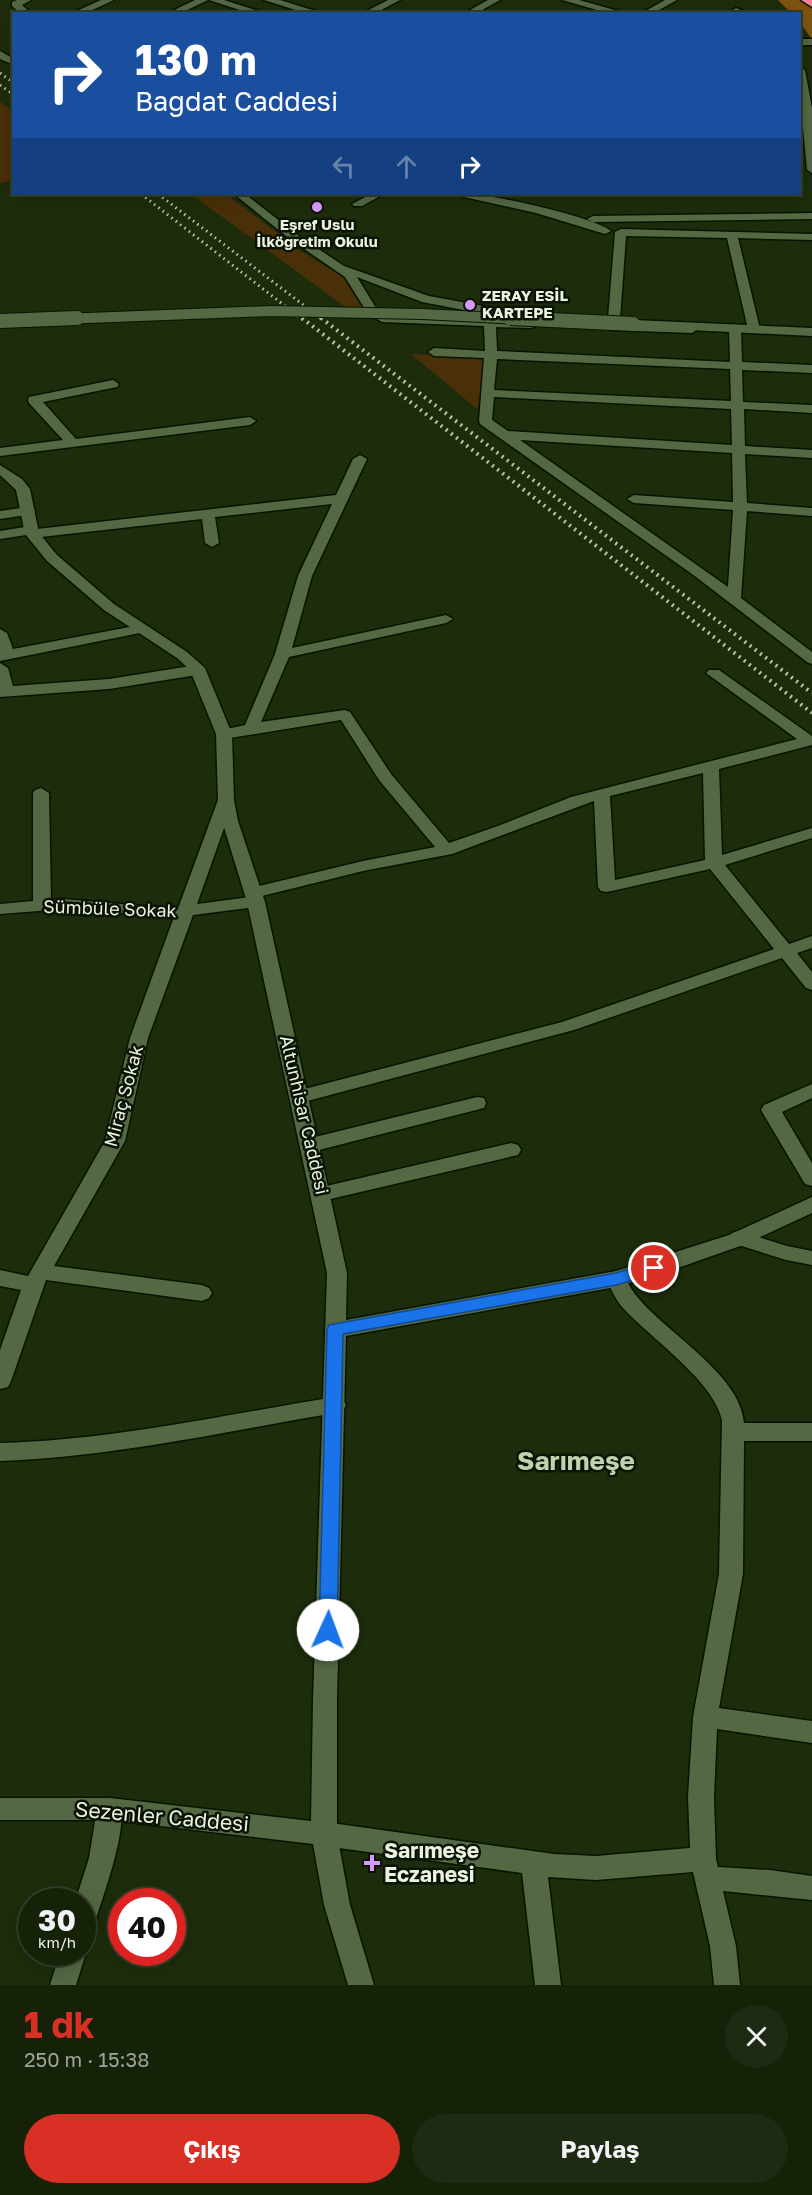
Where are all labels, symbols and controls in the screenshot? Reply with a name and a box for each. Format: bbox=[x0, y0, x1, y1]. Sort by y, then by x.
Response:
text: 130 m bbox=[135, 34, 257, 84]
icon: right bbox=[36, 36, 114, 114]
text: Bağdat Caddesi bbox=[135, 85, 338, 117]
icon: left bbox=[327, 150, 360, 183]
icon: ahead bbox=[390, 150, 423, 183]
icon: right bbox=[453, 150, 486, 183]
marker: Eşref Uslu İlköğretim Okulu bbox=[310, 200, 324, 214]
place label: Eşref Uslu İlköğretim Okulu bbox=[256, 215, 378, 250]
place label: ZERAY ESİL KARTEPE bbox=[482, 286, 568, 321]
marker: ZERAY ESİL KARTEPE bbox=[463, 298, 477, 312]
street label: Sümbüle Sokak bbox=[43, 895, 177, 921]
street label: Altunhisar Caddesi bbox=[276, 1033, 334, 1197]
street label: Miraç Sokak bbox=[99, 1043, 147, 1149]
pin bbox=[628, 1242, 679, 1293]
icon: arrive bbox=[637, 1251, 670, 1284]
district label: Sarımeşe bbox=[517, 1445, 635, 1476]
position arrow bbox=[296, 1598, 360, 1662]
street label: Sezenler Caddesi bbox=[74, 1795, 250, 1837]
place label: Sarımeşe Eczanesi bbox=[384, 1837, 479, 1887]
marker: Sarımeşe Eczanesi bbox=[365, 1856, 379, 1870]
speed limit sign: 40 bbox=[108, 1888, 186, 1966]
text: 30 bbox=[38, 1902, 76, 1938]
text: km/h bbox=[38, 1933, 76, 1951]
text: 1 dk bbox=[24, 2003, 95, 2046]
button: close bbox=[725, 2005, 788, 2068]
text: 250 m · 15:38 bbox=[24, 2047, 150, 2071]
button: Çıkış bbox=[24, 2114, 400, 2183]
button: Paylaş bbox=[412, 2114, 788, 2183]

